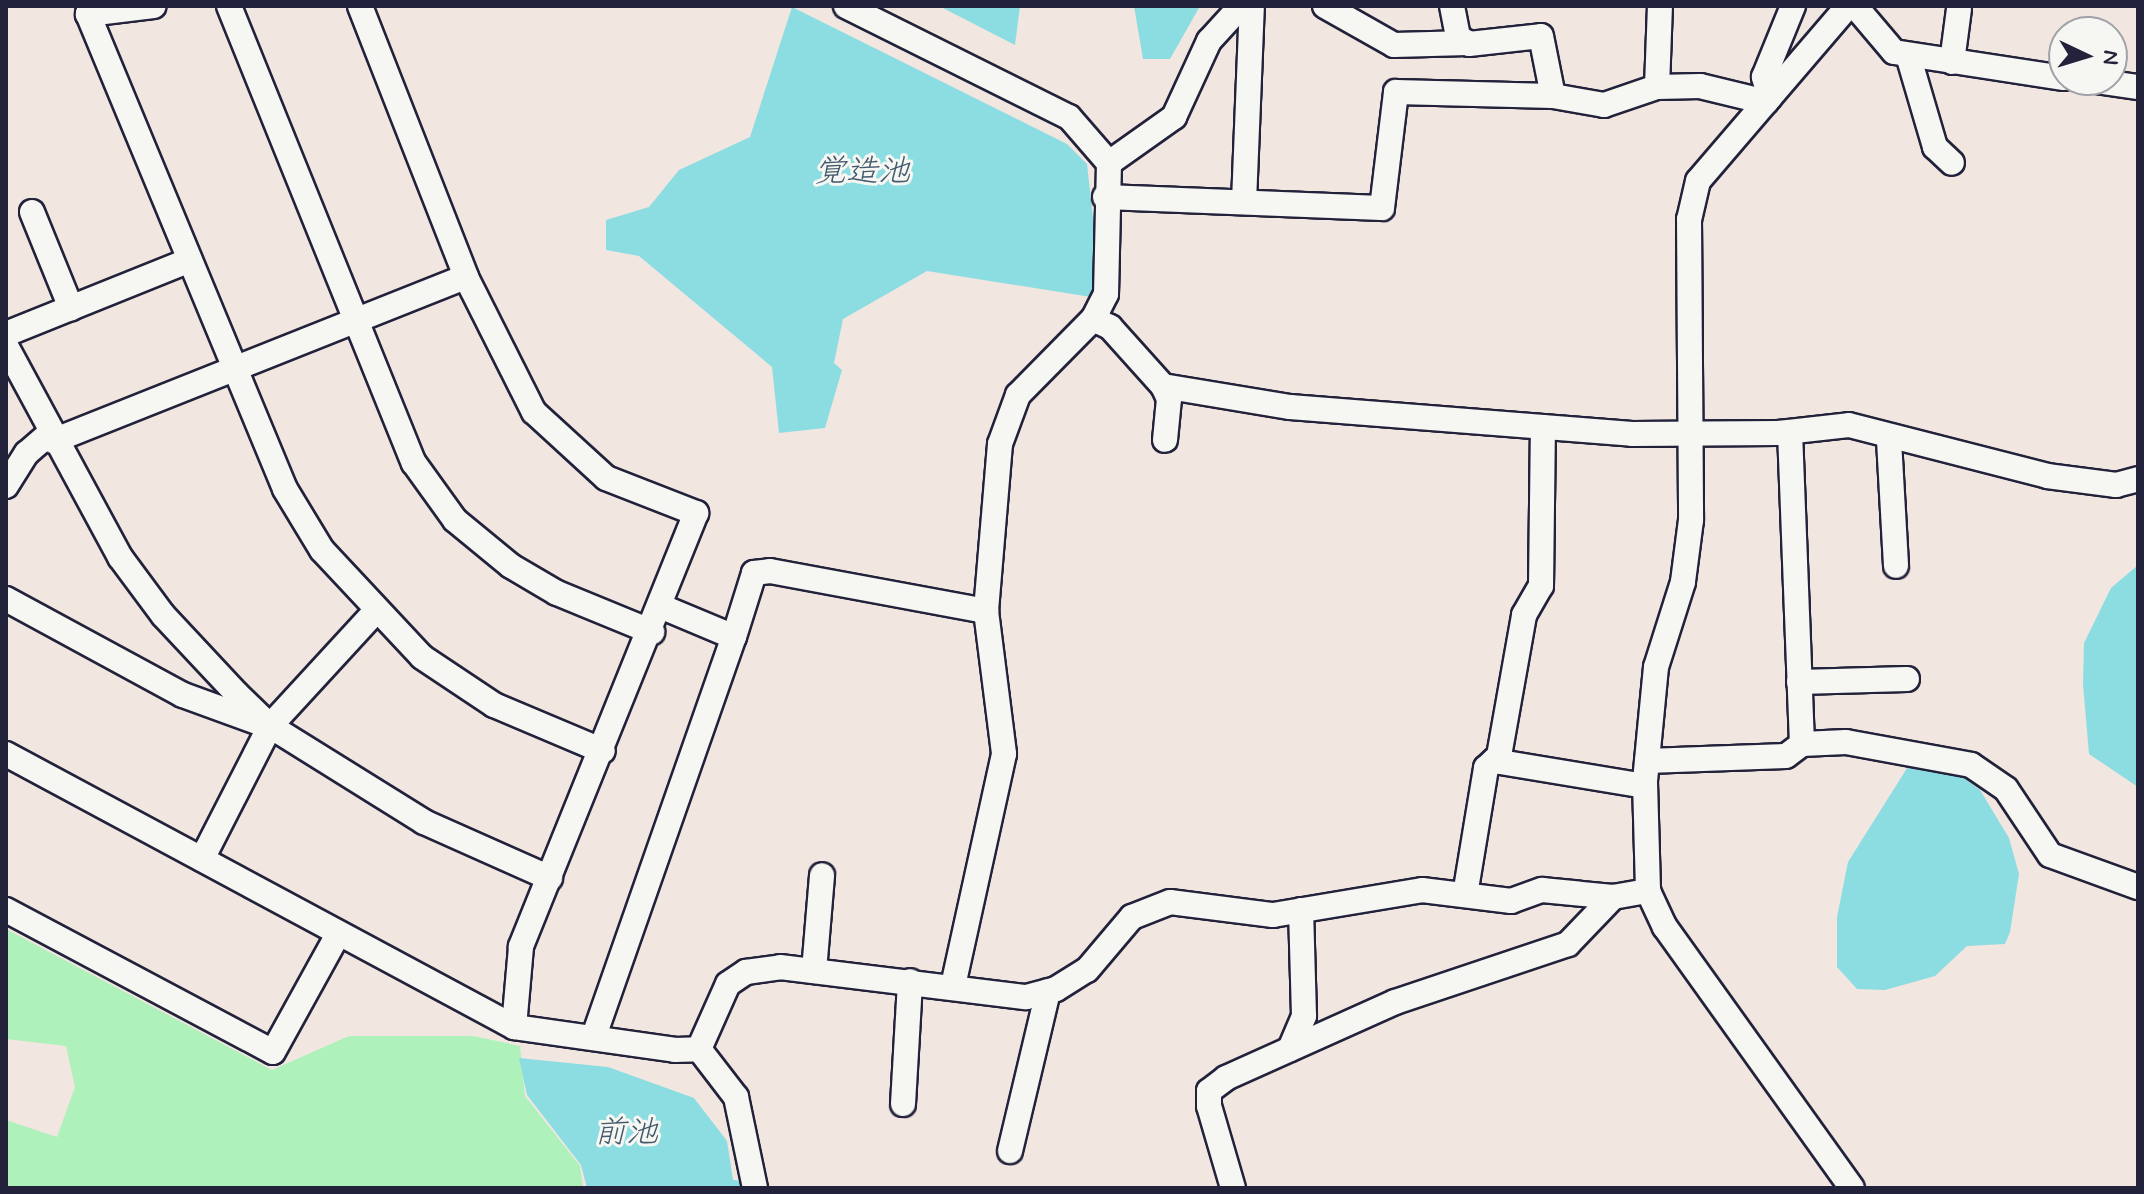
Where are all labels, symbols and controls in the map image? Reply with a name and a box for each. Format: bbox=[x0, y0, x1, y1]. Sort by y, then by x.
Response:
north arrow bbox=[2048, 16, 2128, 96]
text: N bbox=[2095, 49, 2124, 66]
water label: 覚造池 bbox=[814, 153, 910, 191]
water label: 前池 bbox=[594, 1114, 658, 1152]

